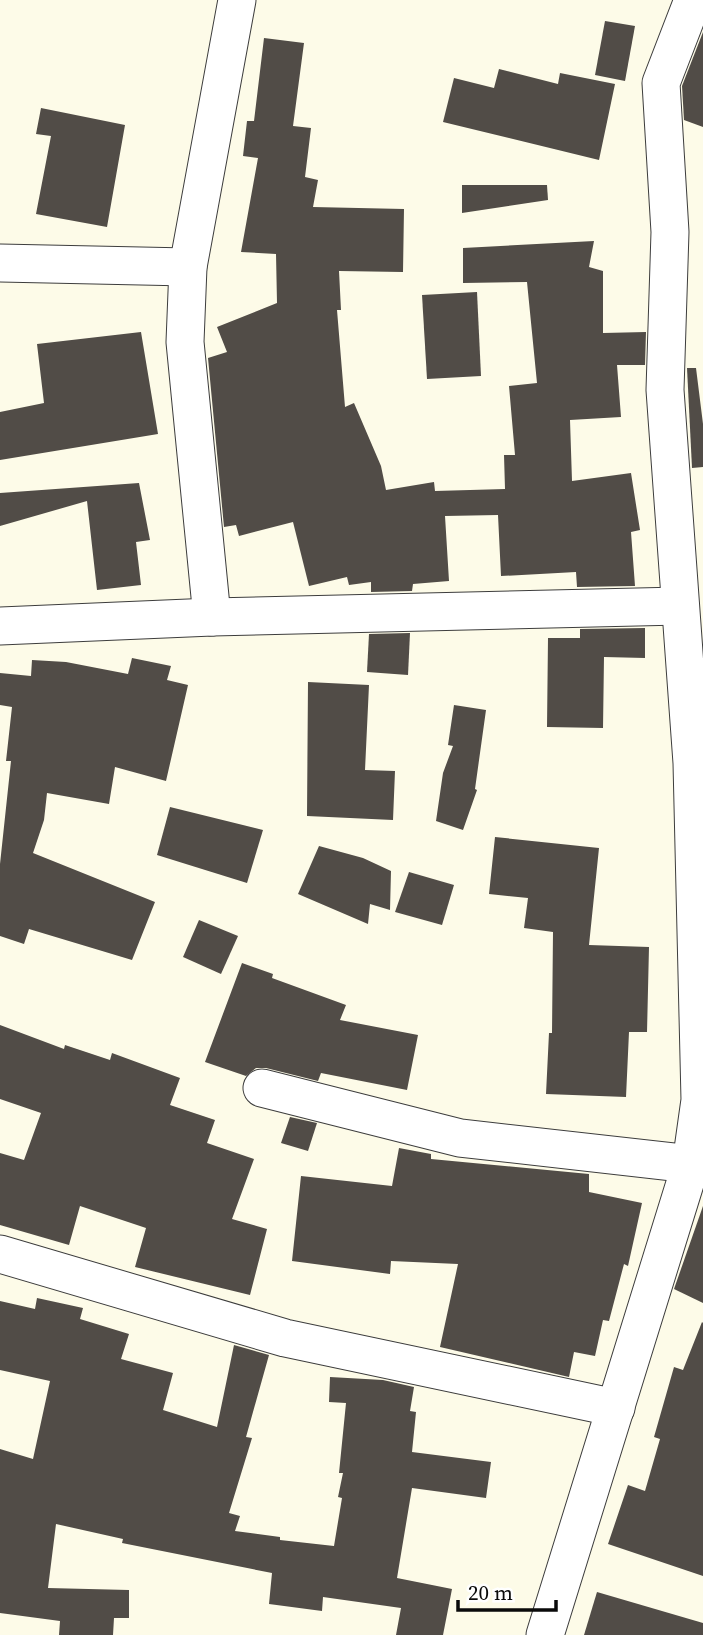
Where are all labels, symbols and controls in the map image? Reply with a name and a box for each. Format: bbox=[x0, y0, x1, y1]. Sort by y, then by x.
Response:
scale bar bbox=[458, 1568, 556, 1612]
text: 20 m bbox=[468, 1578, 513, 1607]

